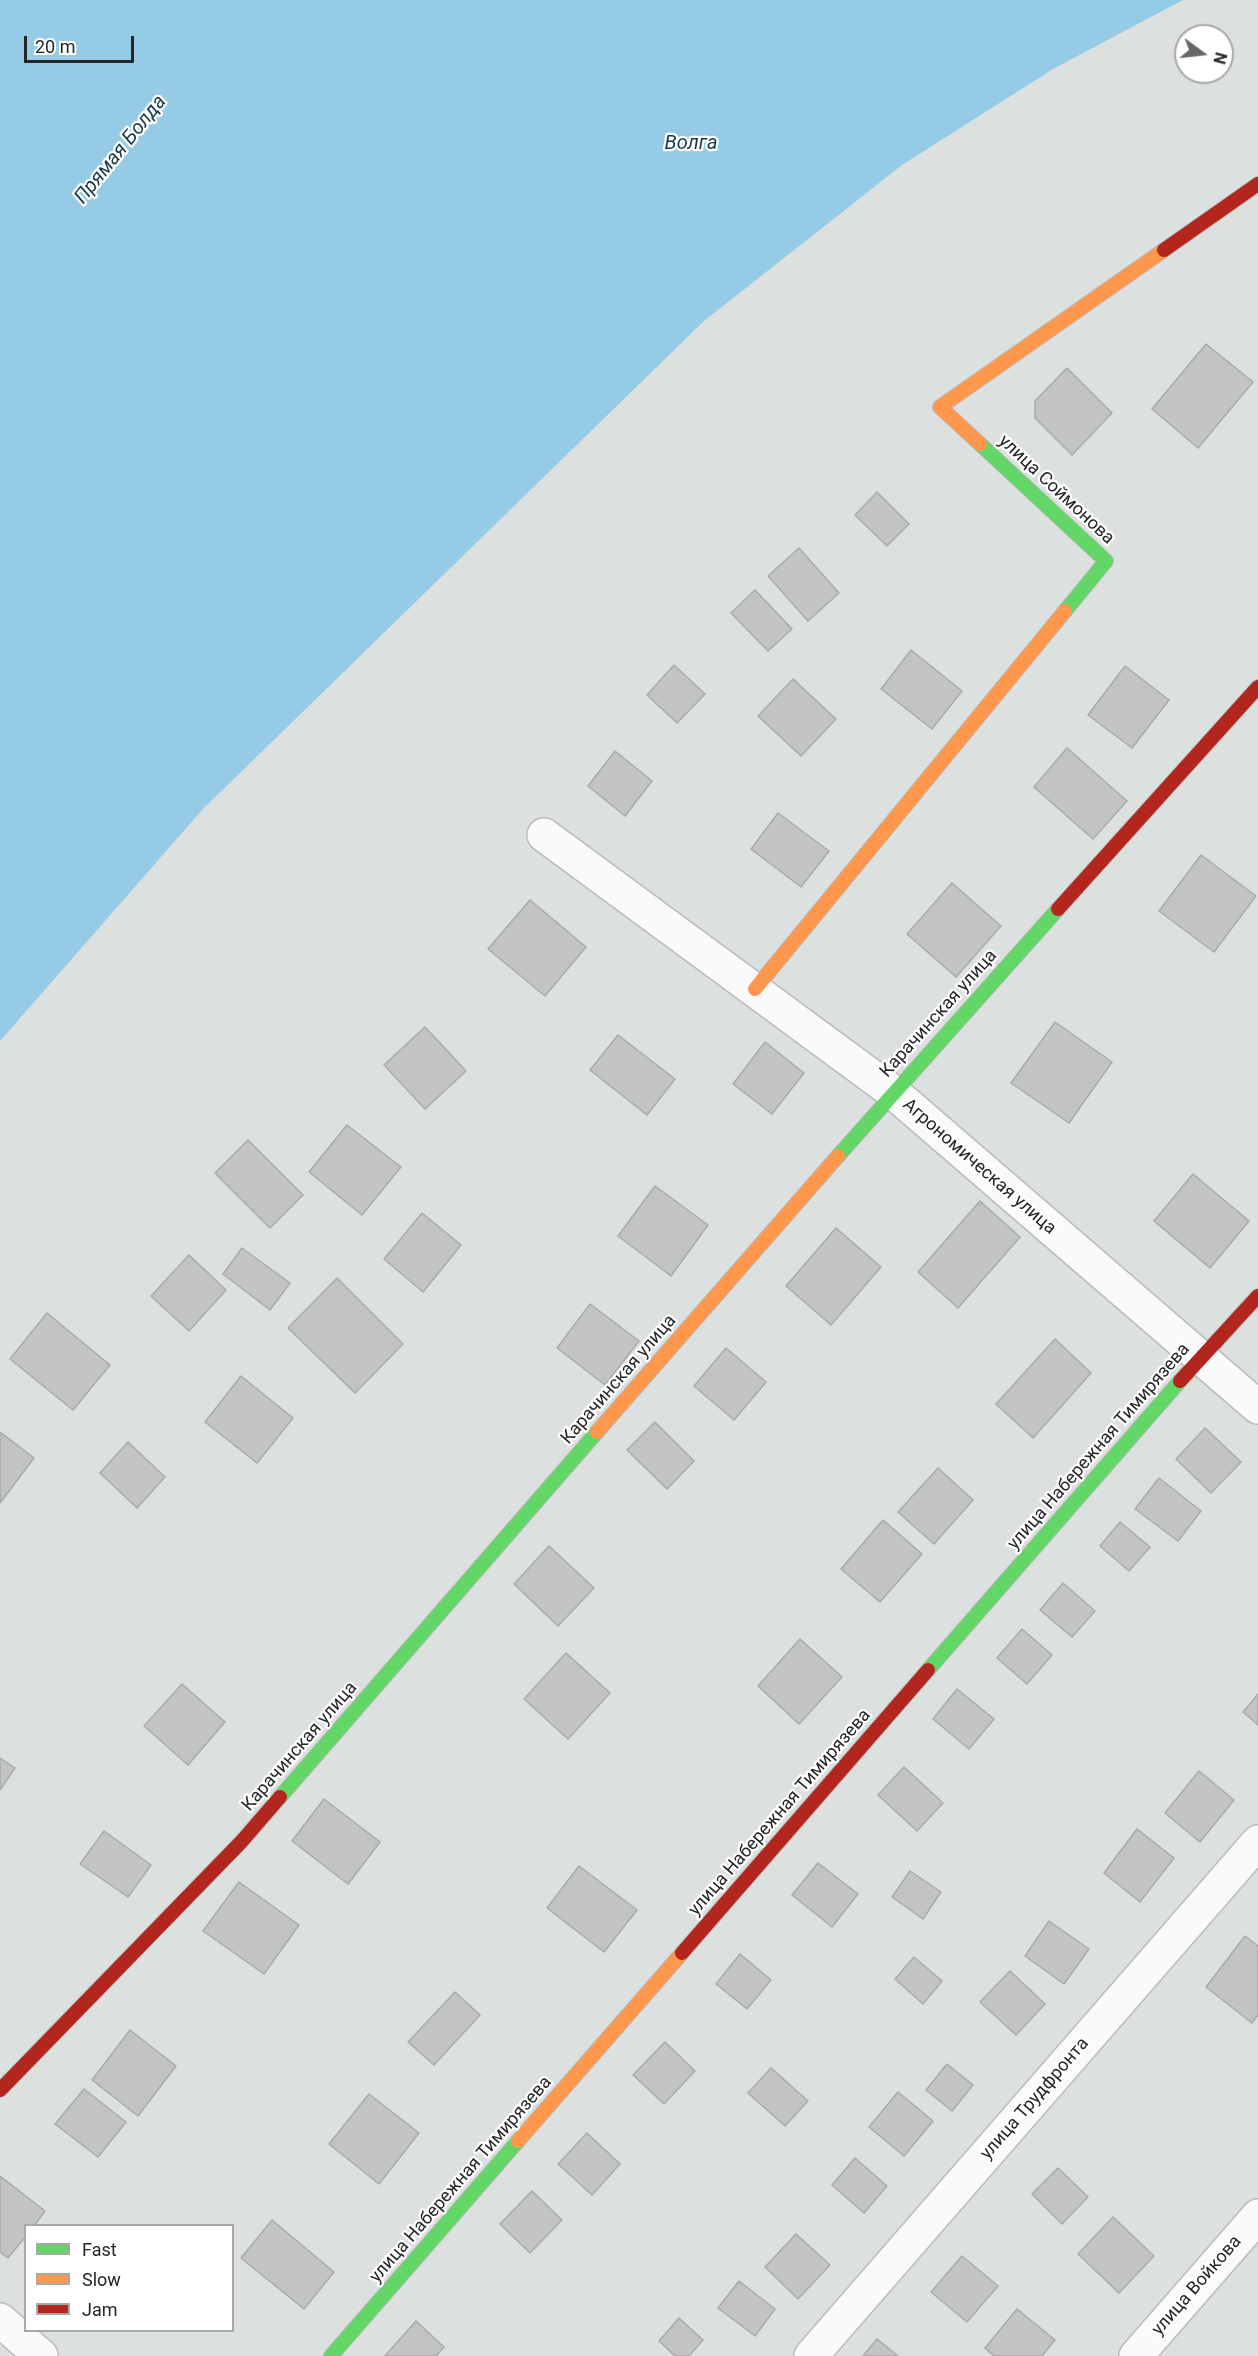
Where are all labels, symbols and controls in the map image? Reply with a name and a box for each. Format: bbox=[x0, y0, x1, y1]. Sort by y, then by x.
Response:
scale bar bbox=[27, 24, 136, 62]
north arrow bbox=[1174, 24, 1234, 84]
text: 20 m bbox=[35, 36, 75, 57]
text: N bbox=[1209, 50, 1231, 66]
water label: Прямая Болда bbox=[70, 91, 172, 209]
water label: Волга bbox=[665, 132, 717, 156]
street label: улица Соймонова bbox=[994, 431, 1118, 549]
street label: Карачинская улица bbox=[876, 946, 1002, 1082]
street label: Агрономическая улица bbox=[898, 1095, 1060, 1239]
street label: Карачинская улица bbox=[557, 1311, 681, 1449]
street label: улица Набережная Тимирязева bbox=[1003, 1339, 1195, 1555]
street label: Карачинская улица bbox=[238, 1678, 362, 1816]
street label: улица Набережная Тимирязева bbox=[684, 1705, 876, 1921]
street label: улица Трудфронта bbox=[976, 2034, 1094, 2164]
street label: улица Набережная Тимирязева bbox=[365, 2072, 557, 2288]
legend bbox=[24, 2224, 234, 2332]
street label: улица Войкова bbox=[1148, 2232, 1246, 2340]
text: Fast bbox=[82, 2239, 117, 2260]
text: Slow bbox=[82, 2269, 121, 2290]
text: Jam bbox=[82, 2299, 118, 2320]

